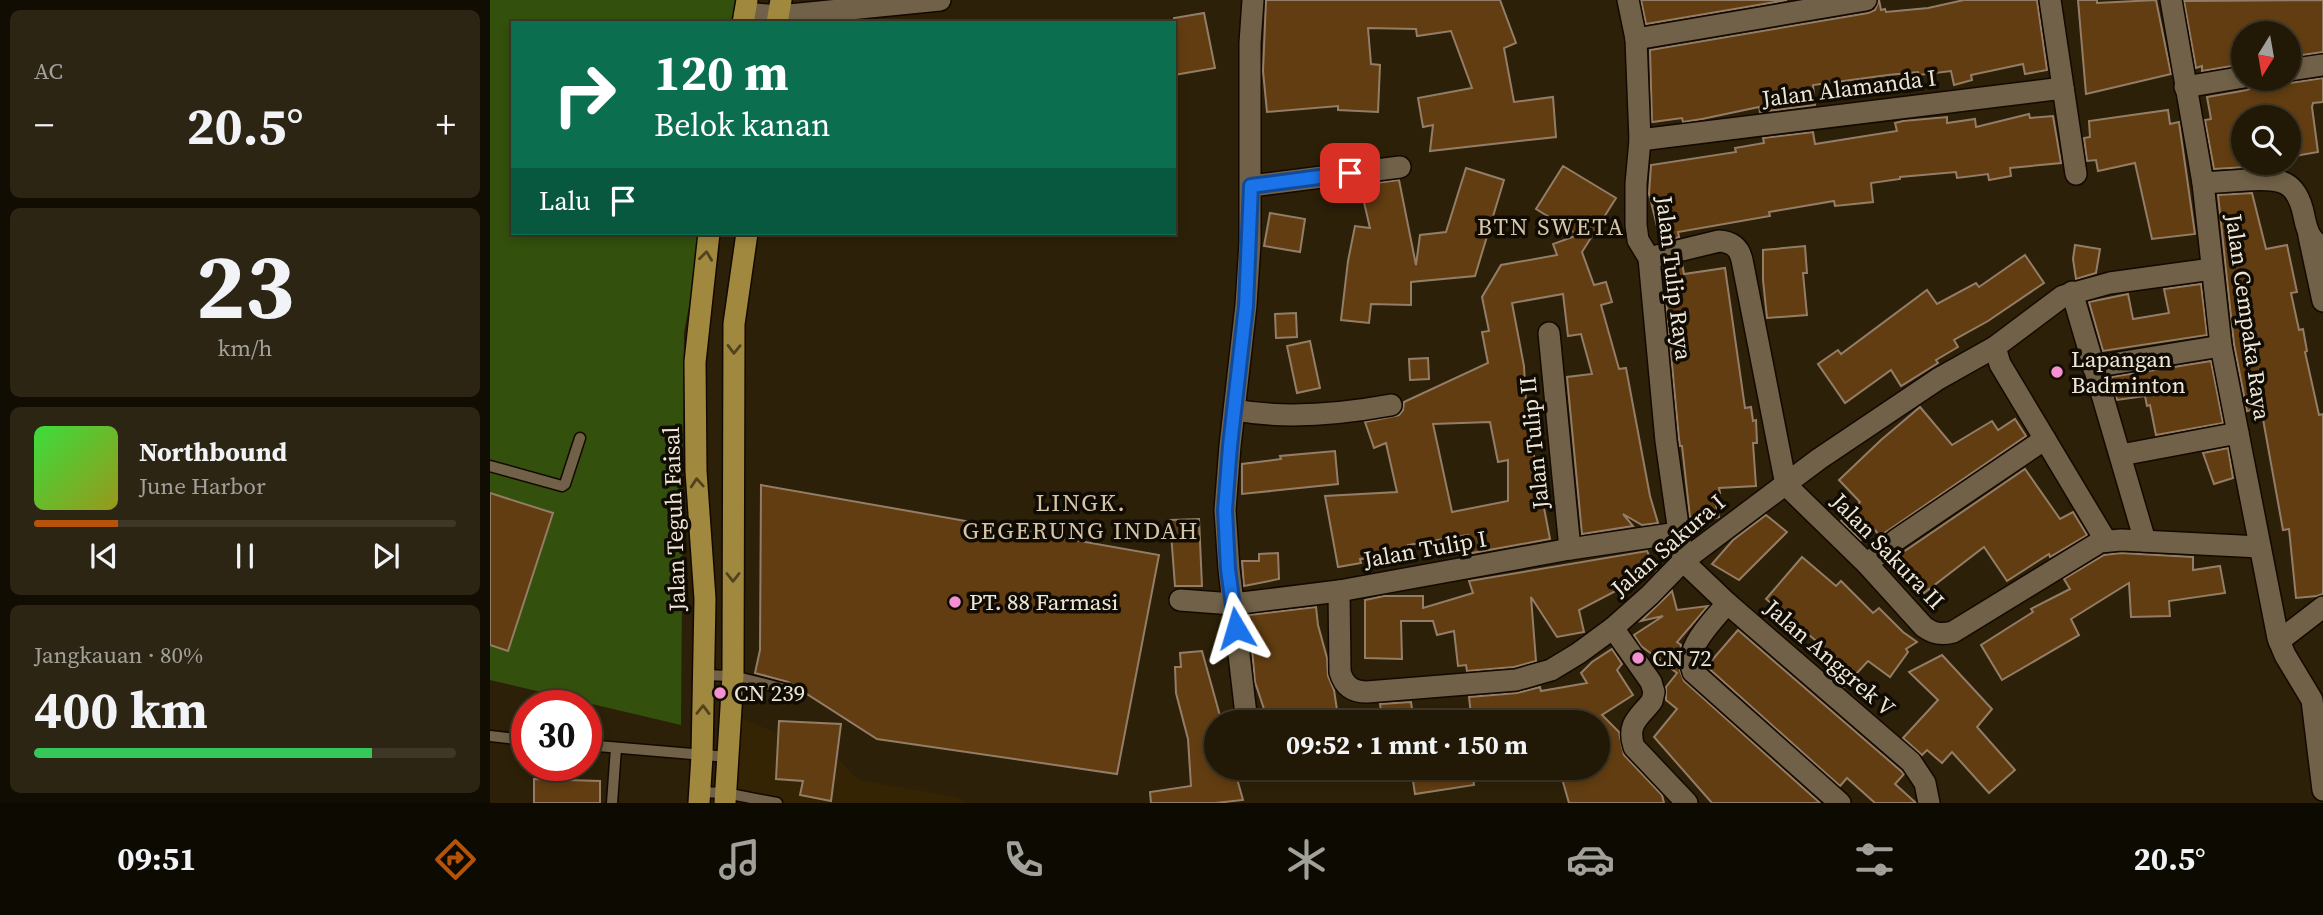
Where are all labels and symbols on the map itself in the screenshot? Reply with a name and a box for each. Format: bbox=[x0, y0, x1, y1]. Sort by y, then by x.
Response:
north arrow bbox=[2231, 21, 2301, 91]
street label: Jalan Alamanda I bbox=[1759, 61, 1938, 115]
pin bbox=[1320, 143, 1380, 203]
street label: Jalan Tulip Raya bbox=[1648, 193, 1700, 362]
district label: BTN SWETA bbox=[1477, 210, 1625, 243]
street label: Jalan Cempaka Raya bbox=[2218, 211, 2278, 423]
one-way arrow bbox=[699, 250, 714, 262]
place label: Lapangan Badminton bbox=[2071, 343, 2186, 401]
one-way arrow bbox=[726, 344, 742, 355]
marker: Lapangan Badminton bbox=[2049, 364, 2065, 380]
street label: Jalan Tulip II bbox=[1511, 375, 1557, 512]
street label: Jalan Teguh Faisal bbox=[655, 426, 693, 613]
one-way arrow bbox=[690, 477, 705, 488]
street label: Jalan Sakura II bbox=[1824, 485, 1952, 616]
district label: LINGK. GEGERUNG INDAH bbox=[963, 486, 1199, 547]
street label: Jalan Sakura I bbox=[1603, 486, 1732, 604]
street label: Jalan Tulip I bbox=[1360, 522, 1489, 576]
one-way arrow bbox=[725, 572, 741, 582]
place label: PT. 88 Farmasi bbox=[969, 586, 1119, 618]
position arrow bbox=[1199, 591, 1273, 665]
street label: Jalan Anggrek V bbox=[1757, 592, 1903, 724]
marker: PT. 88 Farmasi bbox=[947, 594, 963, 610]
place label: CN 72 bbox=[1652, 642, 1712, 674]
marker: CN 72 bbox=[1630, 650, 1646, 666]
place label: CN 239 bbox=[734, 677, 805, 709]
marker: CN 239 bbox=[712, 685, 728, 701]
speed limit sign: 30 bbox=[511, 690, 602, 781]
one-way arrow bbox=[695, 705, 711, 715]

